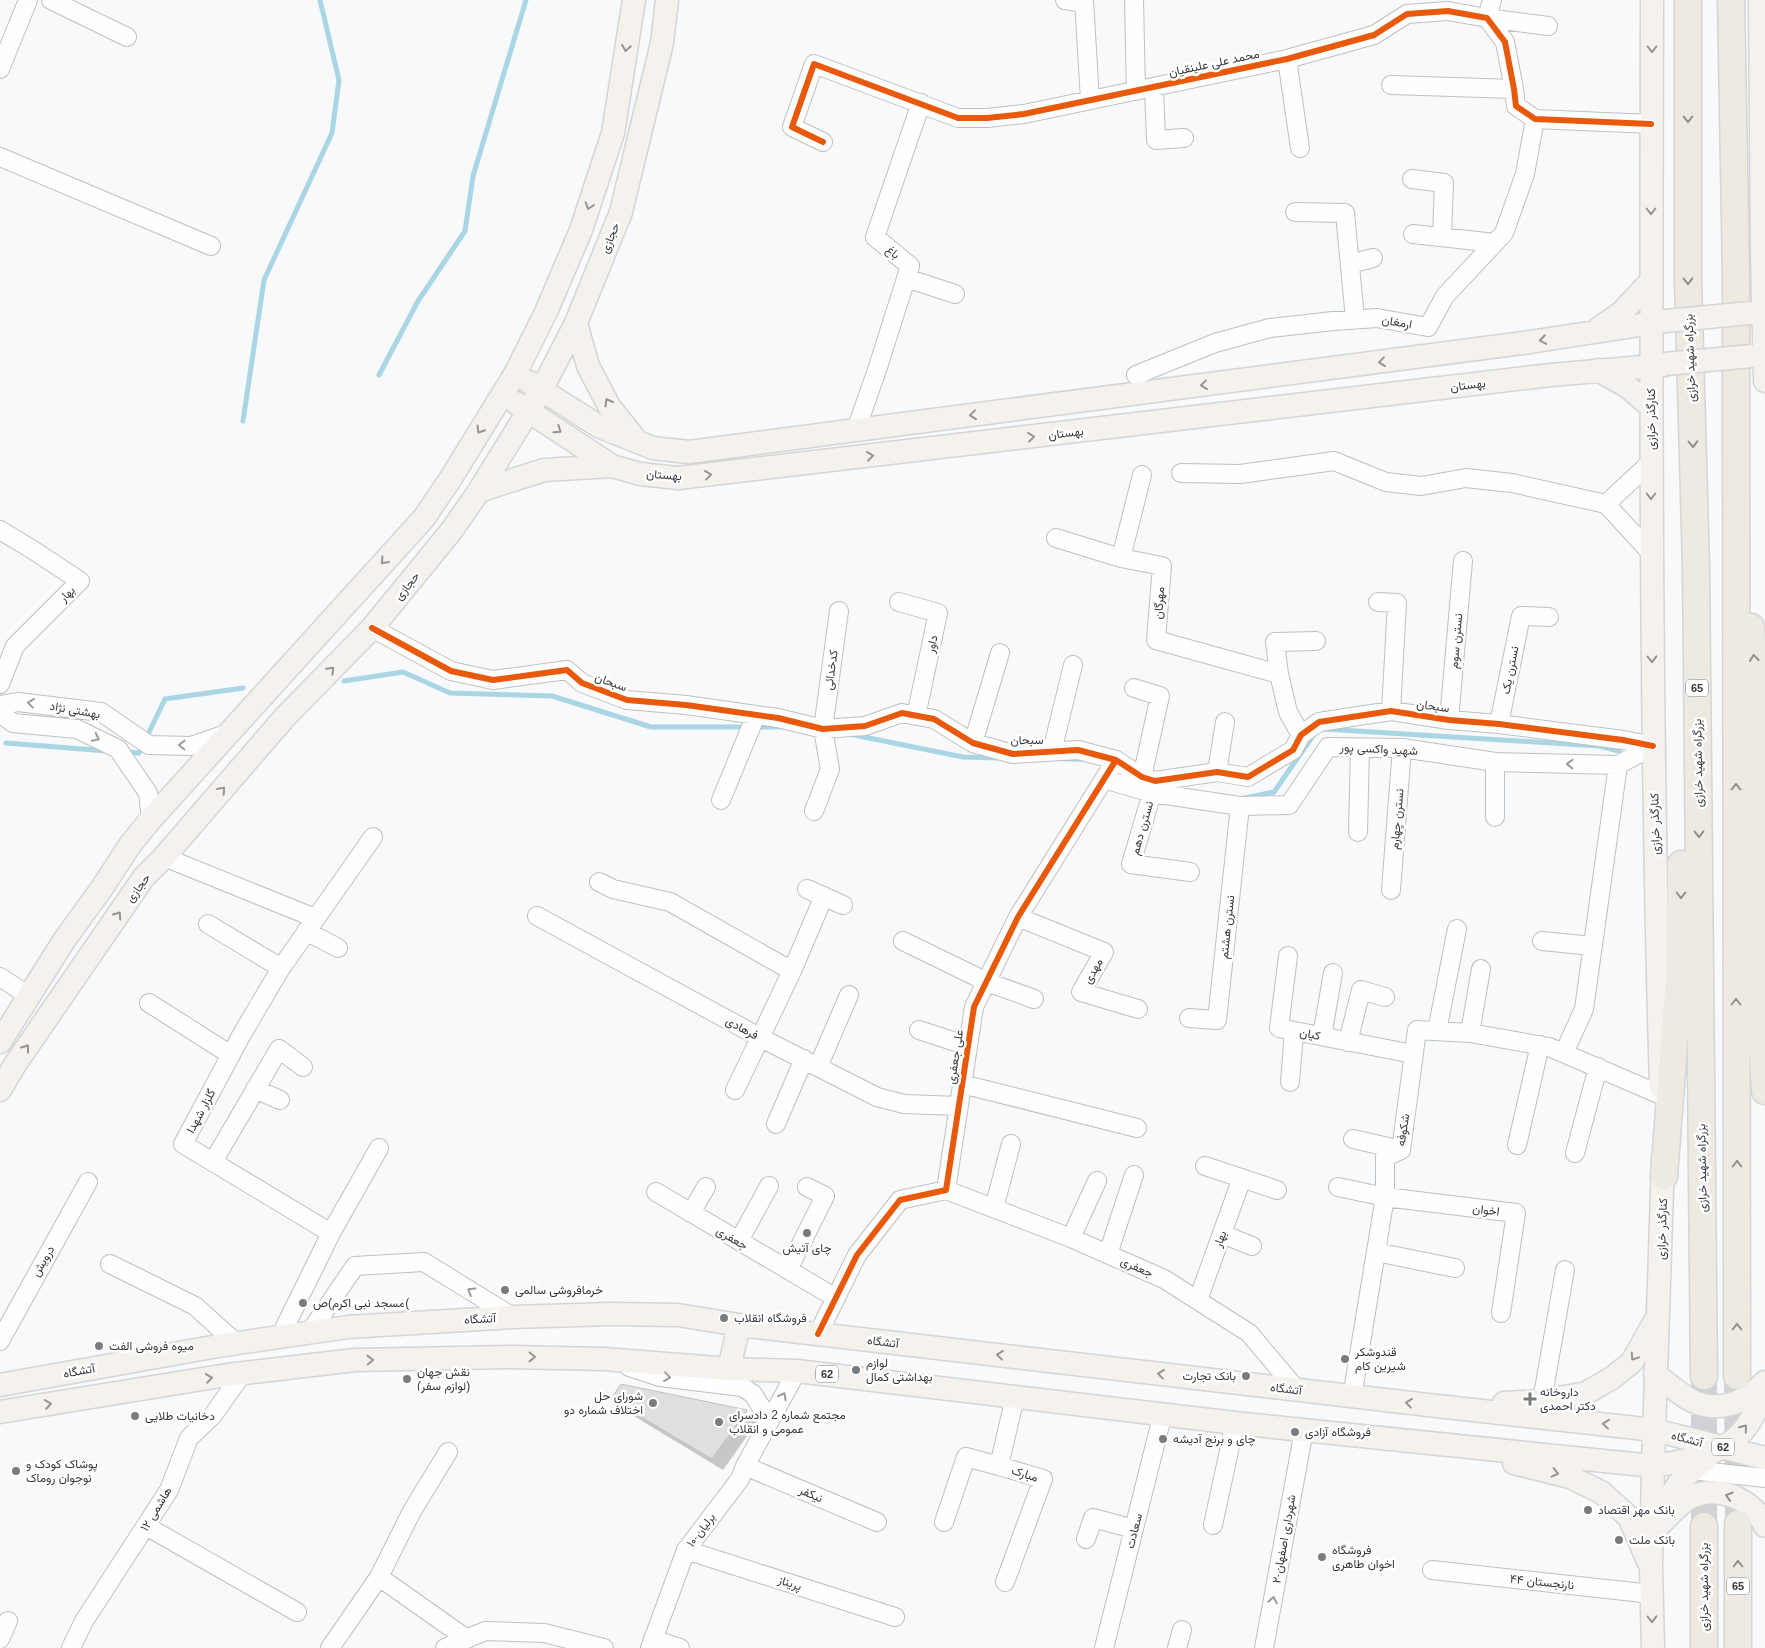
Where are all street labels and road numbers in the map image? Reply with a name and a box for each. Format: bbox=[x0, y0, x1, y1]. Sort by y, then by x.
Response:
street label: محمد علی علینقیان bbox=[1167, 47, 1261, 80]
street label: حجازی bbox=[598, 221, 623, 256]
street label: باغ bbox=[882, 242, 903, 263]
street label: ارمغان bbox=[1381, 312, 1413, 333]
street label: بزرگراه شهید خرازی bbox=[1681, 313, 1700, 402]
street label: بهستان bbox=[1450, 376, 1487, 395]
street label: کنارگذر خرازی bbox=[1644, 388, 1659, 450]
street label: بهستان bbox=[1048, 424, 1085, 443]
street label: بهستان bbox=[646, 467, 682, 484]
street label: حجازی bbox=[392, 569, 423, 603]
street label: بهار bbox=[55, 583, 79, 606]
street label: مهرگان bbox=[1151, 586, 1168, 620]
street label: نسترن سوم bbox=[1447, 613, 1466, 669]
street label: داور bbox=[923, 634, 942, 655]
street label: نسترن یک bbox=[1498, 645, 1522, 695]
street label: کدخدائی bbox=[821, 649, 842, 691]
street label: سبحان bbox=[593, 670, 629, 694]
road number: 65 bbox=[1686, 680, 1708, 696]
street label: سبحان bbox=[1416, 697, 1450, 715]
street label: بهشتی نژاد bbox=[48, 699, 101, 722]
street label: بزرگراه شهید خرازی bbox=[1690, 719, 1707, 807]
street label: سبحان bbox=[1010, 733, 1044, 747]
street label: شهید واکسی پور bbox=[1339, 740, 1418, 759]
street label: نسترن چهارم bbox=[1387, 788, 1408, 850]
street label: کنارگذر خرازی bbox=[1647, 793, 1664, 855]
street label: نسترن دهم bbox=[1128, 800, 1157, 857]
street label: حجازی bbox=[123, 871, 154, 906]
street label: نسترن هشتم bbox=[1217, 894, 1238, 960]
street label: مهدی bbox=[1080, 956, 1107, 987]
street label: فرهادی bbox=[723, 1014, 761, 1043]
street label: کیان bbox=[1298, 1025, 1322, 1043]
street label: علی جعفری bbox=[944, 1029, 967, 1085]
street label: گلزار شهدا bbox=[184, 1087, 219, 1136]
street label: شکوفه bbox=[1394, 1113, 1413, 1147]
street label: بزرگراه شهید خرازی bbox=[1694, 1124, 1711, 1212]
street label: کنارگذر خرازی bbox=[1654, 1198, 1671, 1260]
street label: اخوان bbox=[1472, 1201, 1500, 1220]
street label: جعفری bbox=[713, 1223, 750, 1253]
street label: بهار bbox=[1210, 1229, 1230, 1251]
street label: درویش bbox=[29, 1243, 58, 1280]
street label: جعفری bbox=[1118, 1254, 1155, 1281]
street label: آتشگاه bbox=[464, 1311, 497, 1327]
street label: آتشگاه bbox=[866, 1333, 901, 1351]
street label: آتشگاه bbox=[62, 1361, 97, 1381]
road number: 62 bbox=[816, 1366, 838, 1382]
street label: آتشگاه bbox=[1269, 1380, 1304, 1398]
street label: آتشگاه bbox=[1670, 1428, 1705, 1450]
road number: 62 bbox=[1712, 1438, 1734, 1455]
street label: مبارک bbox=[1010, 1463, 1040, 1486]
street label: نیکفر bbox=[796, 1482, 825, 1506]
street label: ۱۲ هاشمی bbox=[137, 1484, 175, 1534]
street label: ۲-شهرداری اصفهان bbox=[1269, 1494, 1300, 1585]
street label: ۱۰-برلیان bbox=[684, 1510, 719, 1550]
street label: سعادت bbox=[1123, 1512, 1145, 1550]
street label: بزرگراه شهید خرازی bbox=[1697, 1543, 1712, 1631]
street label: پریناز bbox=[775, 1572, 803, 1594]
street label: ۴۴ نارنجستان bbox=[1509, 1572, 1575, 1593]
road number: 65 bbox=[1727, 1578, 1749, 1594]

